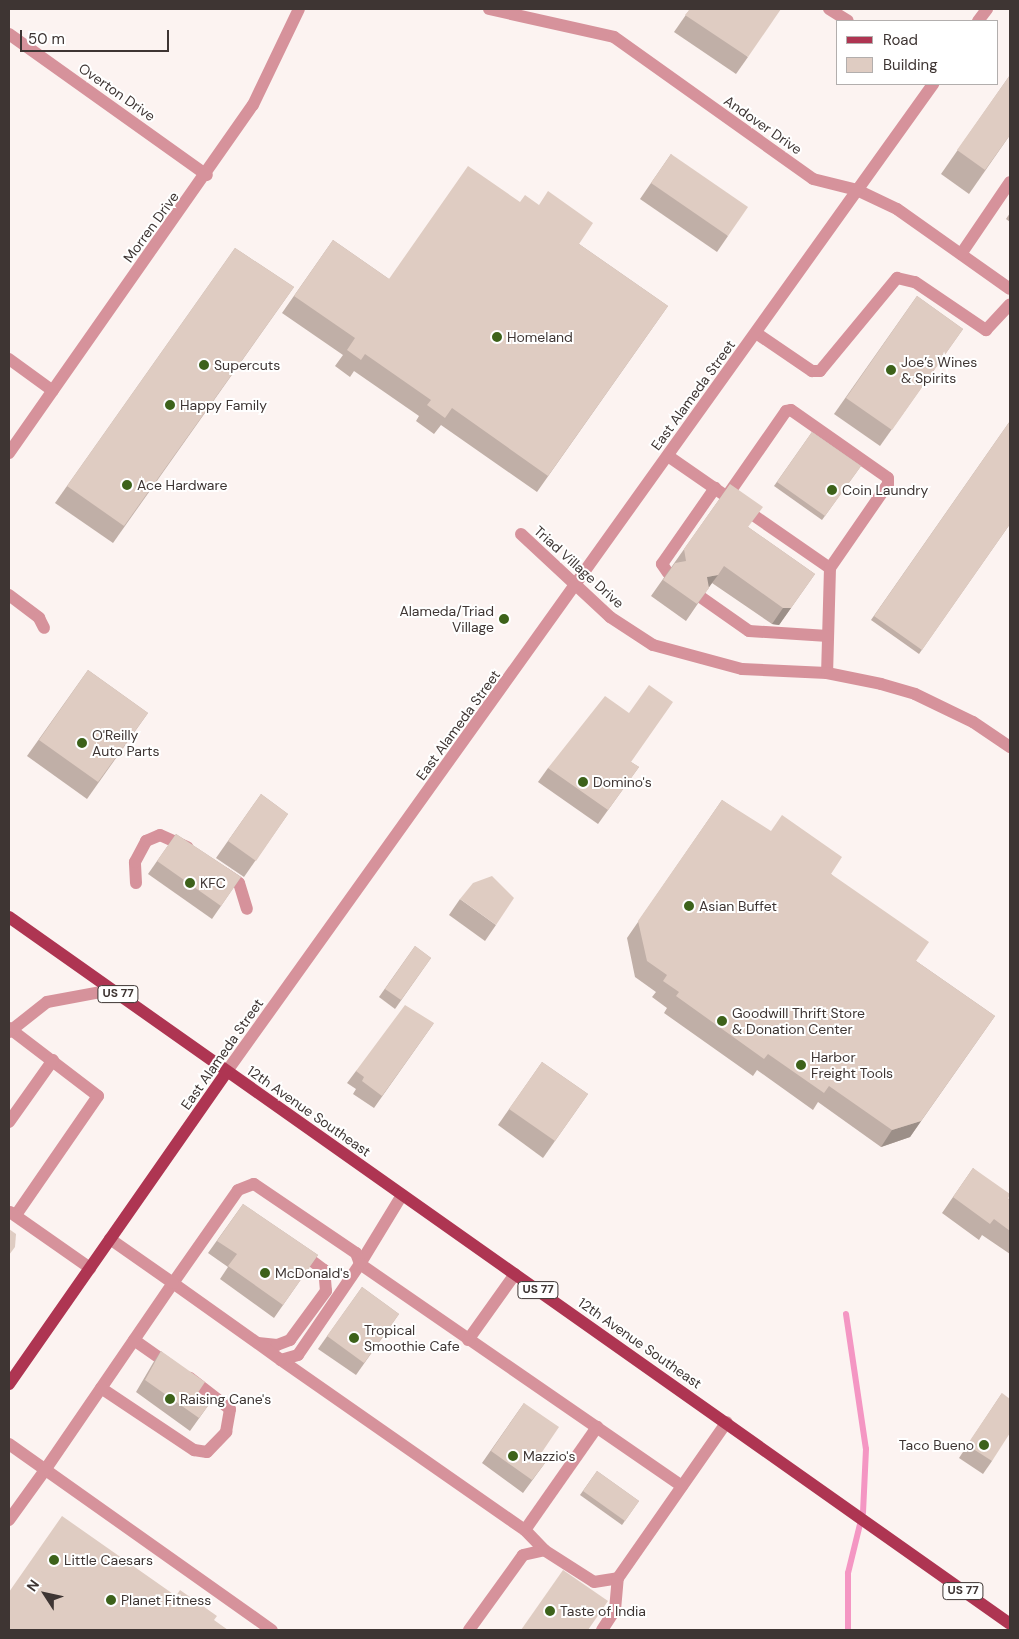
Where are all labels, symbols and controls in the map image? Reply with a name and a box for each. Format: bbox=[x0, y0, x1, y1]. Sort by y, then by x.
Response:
scale bar bbox=[22, 20, 171, 52]
legend bbox=[836, 20, 999, 85]
text: 50 m bbox=[28, 29, 65, 49]
text: Road bbox=[883, 30, 918, 50]
text: Building bbox=[883, 55, 938, 75]
street label: Overton Drive bbox=[76, 59, 158, 125]
street label: Andover Drive bbox=[721, 92, 805, 158]
street label: Morren Drive bbox=[120, 188, 182, 266]
place label: Homeland bbox=[507, 329, 573, 345]
marker: Homeland bbox=[491, 331, 503, 343]
street label: East Alameda Street bbox=[647, 337, 739, 453]
place label: Joe’s Wines & Spirits bbox=[901, 354, 977, 387]
place label: Supercuts bbox=[214, 357, 280, 373]
marker: Supercuts bbox=[198, 359, 210, 371]
marker: Joe’s Wines & Spirits bbox=[885, 364, 897, 376]
place label: Happy Family bbox=[180, 397, 267, 413]
marker: Happy Family bbox=[164, 399, 176, 411]
place label: Ace Hardware bbox=[137, 477, 227, 493]
marker: Ace Hardware bbox=[121, 479, 133, 491]
place label: Coin Laundry bbox=[842, 482, 928, 498]
marker: Coin Laundry bbox=[826, 484, 838, 496]
street label: Triad Village Drive bbox=[531, 522, 627, 612]
place label: Alameda/Triad Village bbox=[399, 603, 494, 636]
marker: Alameda/Triad Village bbox=[498, 613, 510, 625]
street label: East Alameda Street bbox=[412, 667, 504, 783]
place label: O'Reilly Auto Parts bbox=[92, 727, 160, 760]
marker: O'Reilly Auto Parts bbox=[76, 737, 88, 749]
place label: Domino's bbox=[593, 774, 652, 790]
marker: Domino's bbox=[577, 776, 589, 788]
place label: KFC bbox=[200, 875, 226, 891]
marker: KFC bbox=[184, 877, 196, 889]
place label: Asian Buffet bbox=[699, 898, 777, 914]
marker: Asian Buffet bbox=[683, 900, 695, 912]
road number: US 77 bbox=[97, 984, 139, 1004]
street label: East Alameda Street bbox=[177, 995, 267, 1113]
place label: Goodwill Thrift Store & Donation Center bbox=[732, 1005, 865, 1038]
marker: Goodwill Thrift Store & Donation Center bbox=[716, 1015, 728, 1027]
place label: Harbor Freight Tools bbox=[811, 1049, 893, 1082]
marker: Harbor Freight Tools bbox=[795, 1059, 807, 1071]
street label: 12th Avenue Southeast bbox=[244, 1062, 374, 1160]
place label: McDonald's bbox=[275, 1265, 350, 1281]
marker: McDonald's bbox=[259, 1267, 271, 1279]
road number: US 77 bbox=[517, 1280, 559, 1300]
street label: 12th Avenue Southeast bbox=[575, 1294, 705, 1392]
place label: Tropical Smoothie Cafe bbox=[364, 1322, 460, 1354]
marker: Tropical Smoothie Cafe bbox=[348, 1332, 360, 1344]
place label: Raising Cane's bbox=[180, 1391, 271, 1407]
marker: Raising Cane's bbox=[164, 1393, 176, 1405]
place label: Taco Bueno bbox=[899, 1437, 974, 1453]
marker: Taco Bueno bbox=[978, 1439, 990, 1451]
place label: Mazzio's bbox=[523, 1448, 576, 1464]
marker: Mazzio's bbox=[507, 1450, 519, 1462]
place label: Little Caesars bbox=[64, 1552, 153, 1568]
marker: Little Caesars bbox=[48, 1554, 60, 1566]
north arrow bbox=[20, 1569, 70, 1619]
text: N bbox=[22, 1576, 43, 1595]
road number: US 77 bbox=[942, 1582, 984, 1600]
place label: Planet Fitness bbox=[121, 1592, 211, 1608]
marker: Planet Fitness bbox=[105, 1594, 117, 1606]
place label: Taste of India bbox=[560, 1603, 646, 1619]
marker: Taste of India bbox=[544, 1605, 556, 1617]

